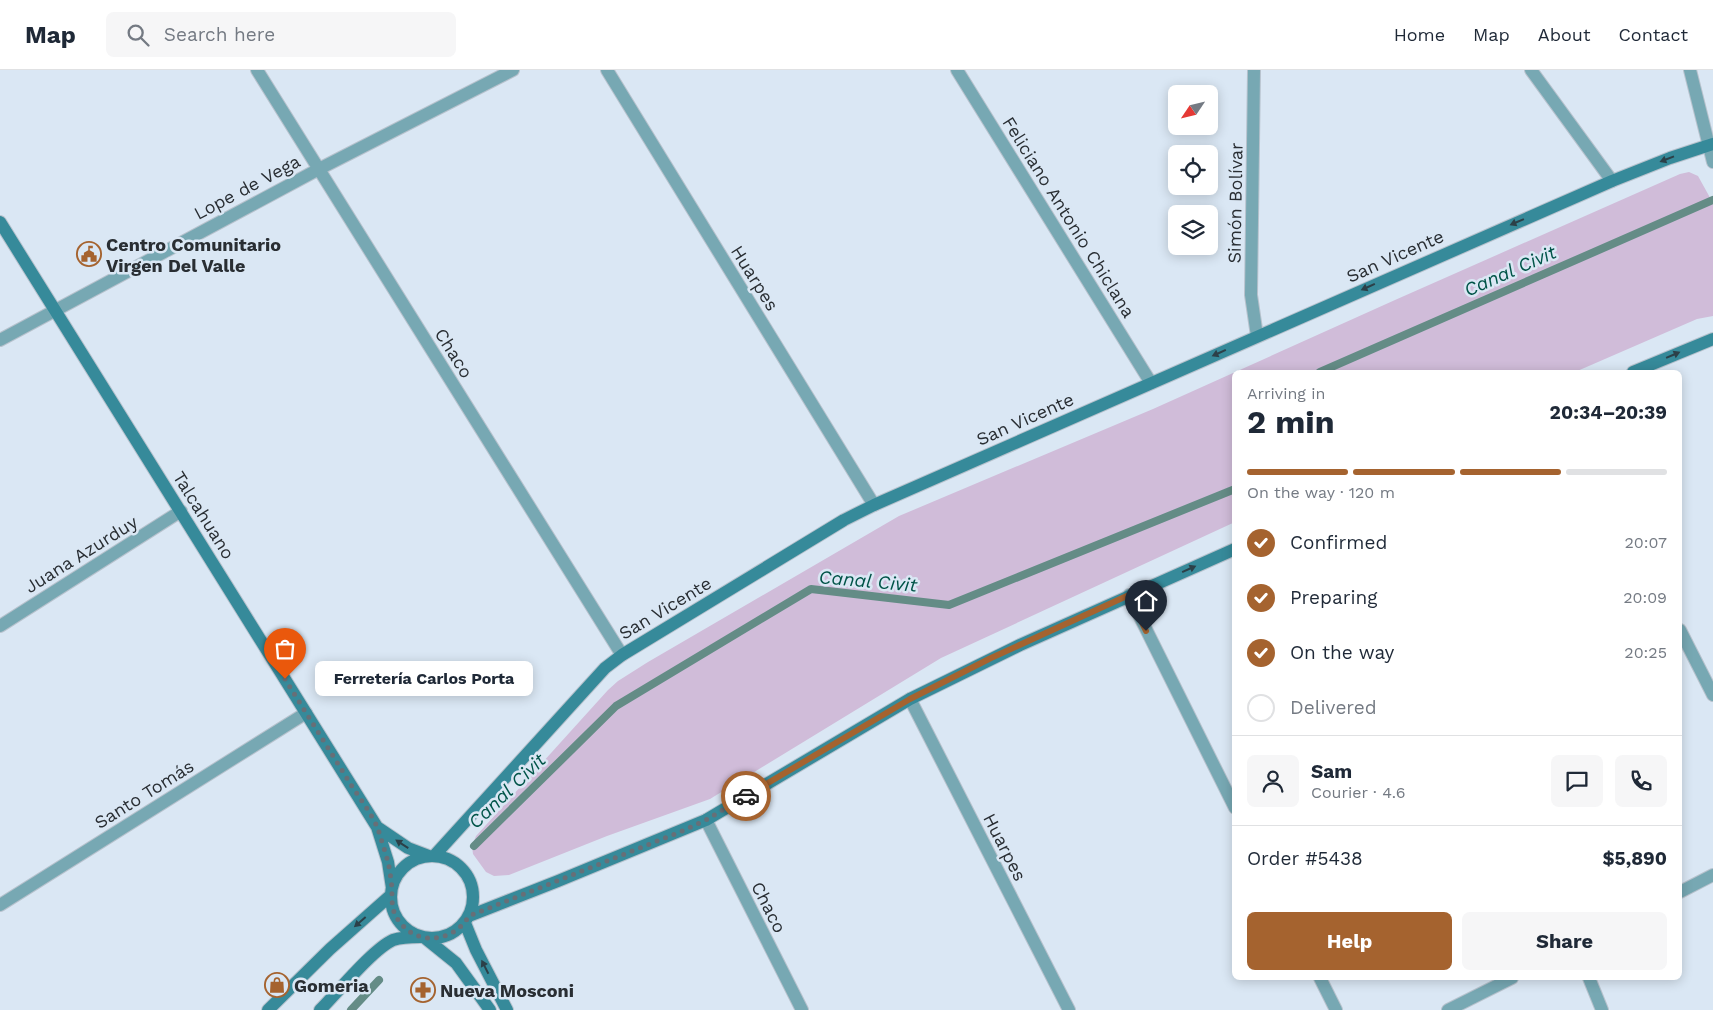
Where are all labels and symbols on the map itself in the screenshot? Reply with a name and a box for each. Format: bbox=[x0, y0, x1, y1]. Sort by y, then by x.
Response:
north arrow bbox=[1168, 85, 1218, 135]
street label: Feliciano Antonio Chiclana bbox=[998, 113, 1140, 321]
street label: Simón Bolívar bbox=[1223, 142, 1247, 264]
street label: Lope de Vega bbox=[190, 150, 304, 224]
one-way arrow bbox=[1659, 155, 1674, 163]
one-way arrow bbox=[1510, 218, 1524, 226]
street label: San Vicente bbox=[1343, 225, 1447, 287]
place label: Centro Comunitario Virgen Del Valle bbox=[106, 234, 281, 276]
water label: Canal Civit bbox=[1460, 240, 1560, 302]
public building icon: Centro Comunitario Virgen Del Valle bbox=[76, 241, 102, 267]
street label: Huarpes bbox=[727, 242, 783, 314]
one-way arrow bbox=[1361, 284, 1375, 292]
street label: Chaco bbox=[431, 324, 477, 382]
one-way arrow bbox=[1212, 349, 1226, 357]
one-way arrow bbox=[1666, 351, 1680, 359]
street label: San Vicente bbox=[973, 388, 1077, 450]
street label: Talcahuano bbox=[169, 467, 239, 563]
street label: Juana Azurduy bbox=[21, 511, 142, 597]
one-way arrow bbox=[1182, 564, 1196, 572]
water label: Canal Civit bbox=[818, 565, 918, 597]
street label: San Vicente bbox=[615, 572, 715, 644]
pin bbox=[1125, 580, 1167, 631]
pin bbox=[264, 628, 306, 679]
callout: Ferretería Carlos Porta bbox=[315, 662, 532, 696]
water label: Canal Civit bbox=[464, 748, 551, 833]
street label: Santo Tomás bbox=[90, 755, 198, 833]
courier bbox=[721, 771, 771, 821]
street label: Huarpes bbox=[979, 810, 1031, 884]
one-way arrow bbox=[395, 839, 408, 848]
street label: Chaco bbox=[747, 878, 791, 936]
one-way arrow bbox=[355, 916, 367, 928]
one-way arrow bbox=[481, 960, 489, 974]
shop icon: Gomeria bbox=[264, 972, 290, 998]
place label: Gomeria bbox=[294, 975, 369, 996]
pharmacy icon: Nueva Mosconi bbox=[410, 977, 436, 1003]
place label: Nueva Mosconi bbox=[440, 980, 574, 1001]

